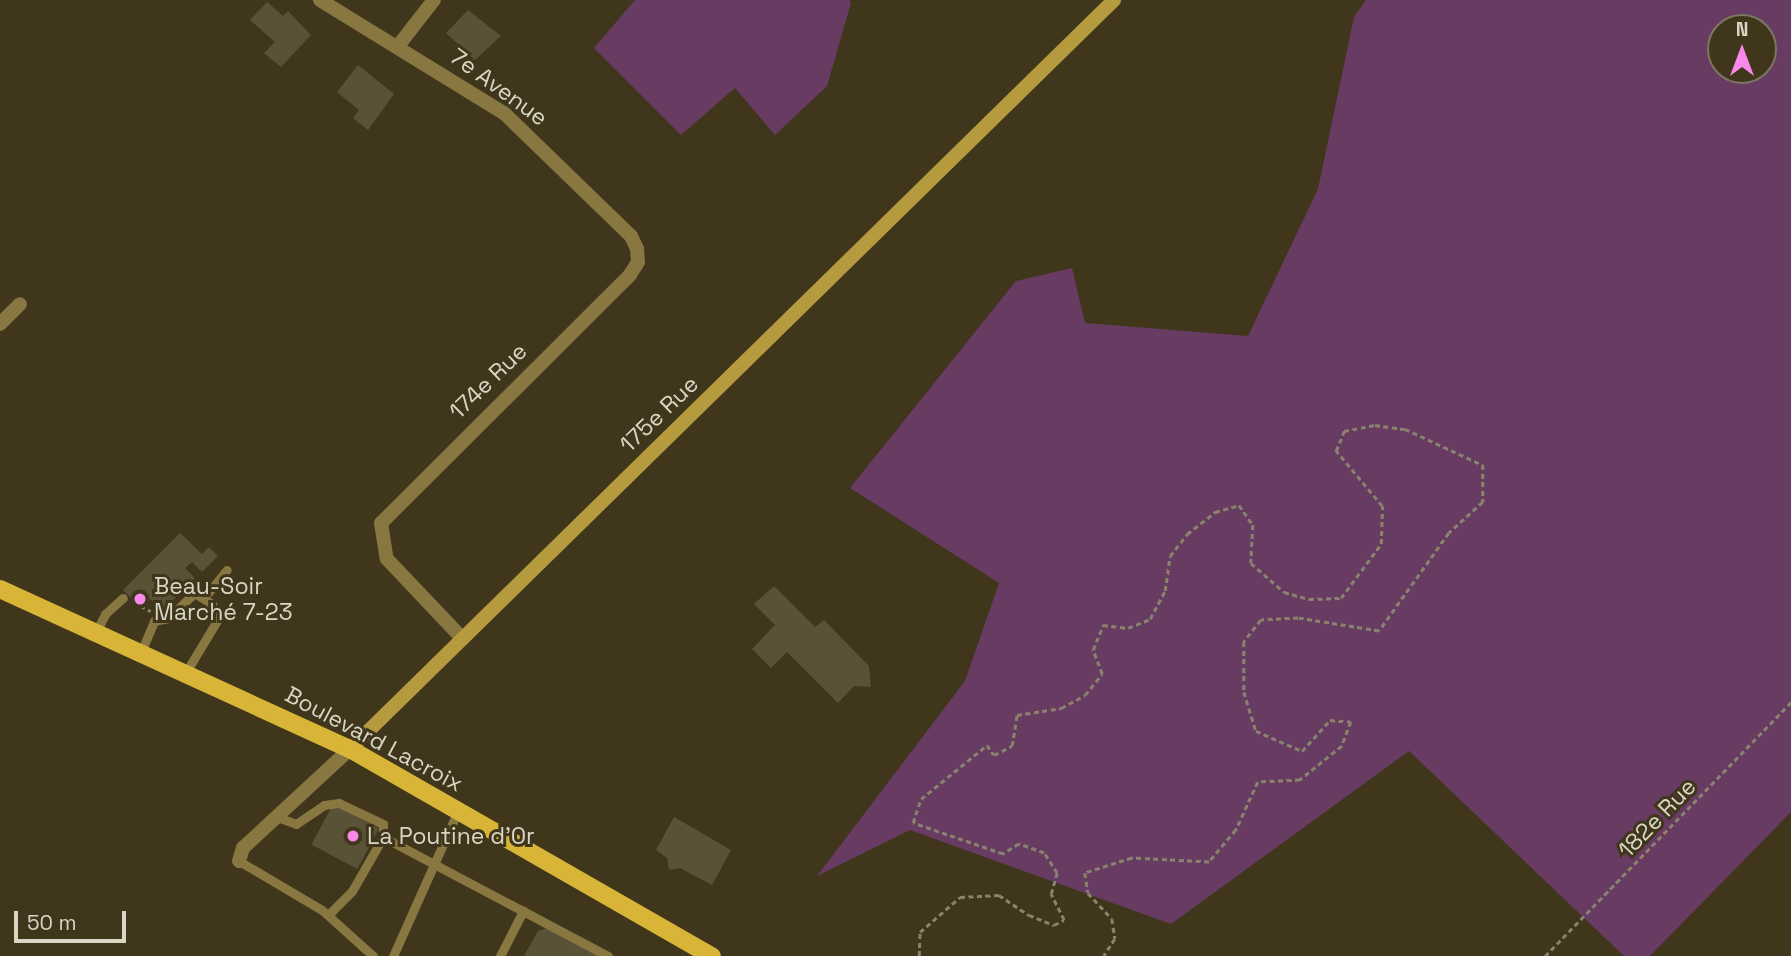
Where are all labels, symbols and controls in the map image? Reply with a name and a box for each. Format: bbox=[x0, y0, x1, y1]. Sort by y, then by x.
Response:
north arrow bbox=[1707, 14, 1777, 84]
text: N bbox=[1736, 17, 1748, 42]
street label: 7e Avenue bbox=[445, 42, 553, 132]
street label: 174e Rue bbox=[443, 337, 533, 425]
street label: 175e Rue bbox=[614, 370, 704, 458]
place label: Beau-Soir Marché 7-23 bbox=[154, 572, 293, 626]
marker: Beau-Soir Marché 7-23 bbox=[132, 591, 148, 607]
street label: Boulevard Lacroix bbox=[280, 680, 468, 798]
street label: 182e Rue bbox=[1612, 773, 1702, 863]
place label: La Poutine d'Or bbox=[367, 822, 535, 850]
marker: La Poutine d'Or bbox=[345, 828, 361, 844]
scale bar bbox=[18, 897, 130, 941]
text: 50 m bbox=[27, 909, 77, 936]

